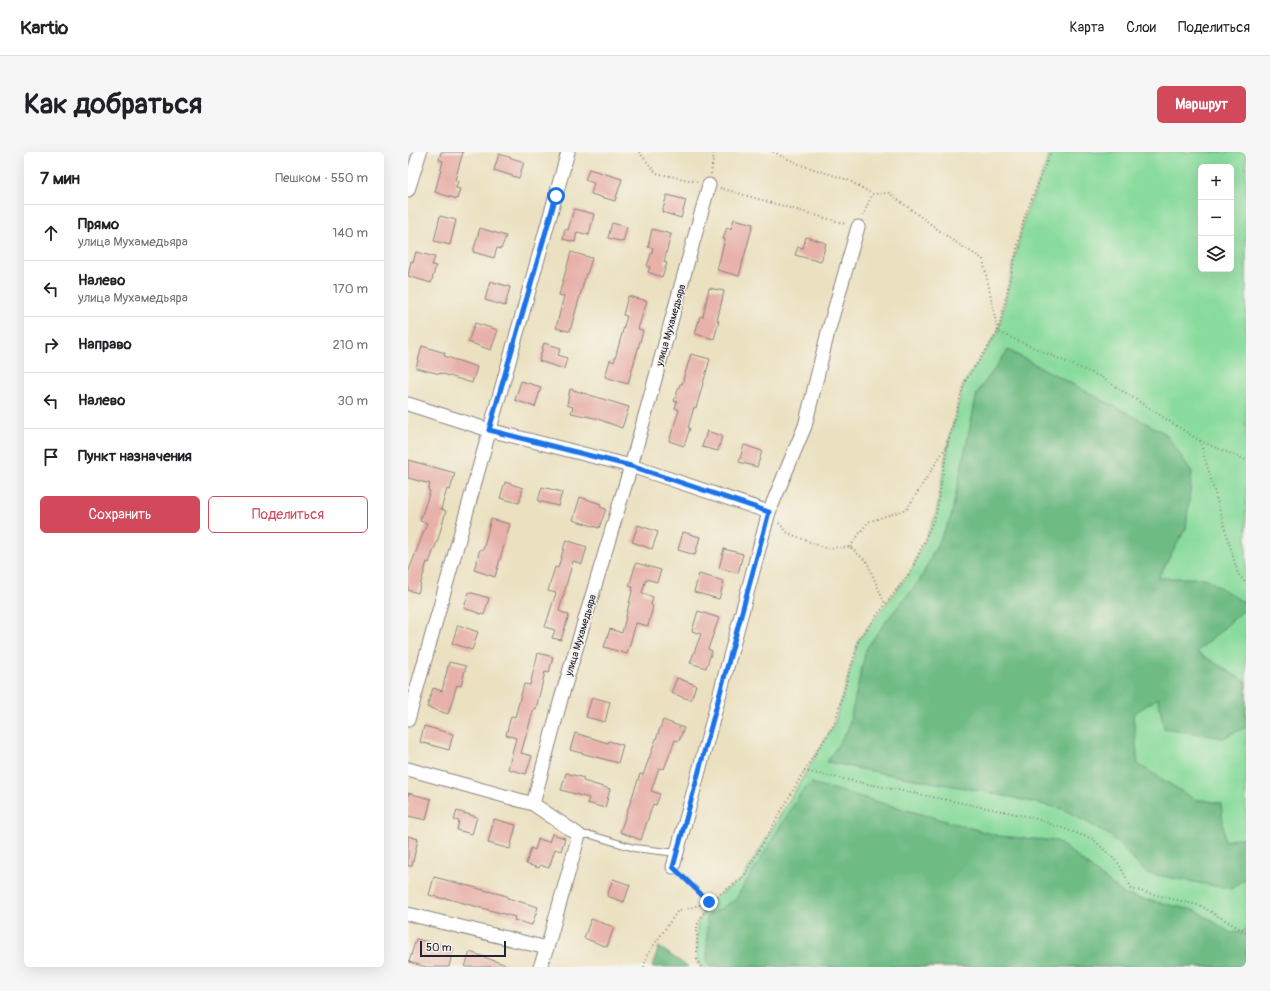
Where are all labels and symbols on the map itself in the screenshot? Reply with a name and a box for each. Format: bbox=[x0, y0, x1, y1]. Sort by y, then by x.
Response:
route start bbox=[547, 187, 565, 205]
street label: улица Мухамедьяра bbox=[653, 283, 688, 368]
street label: улица Мухамедьяра bbox=[563, 593, 599, 678]
route end bbox=[700, 893, 718, 911]
scale bar bbox=[420, 939, 506, 958]

